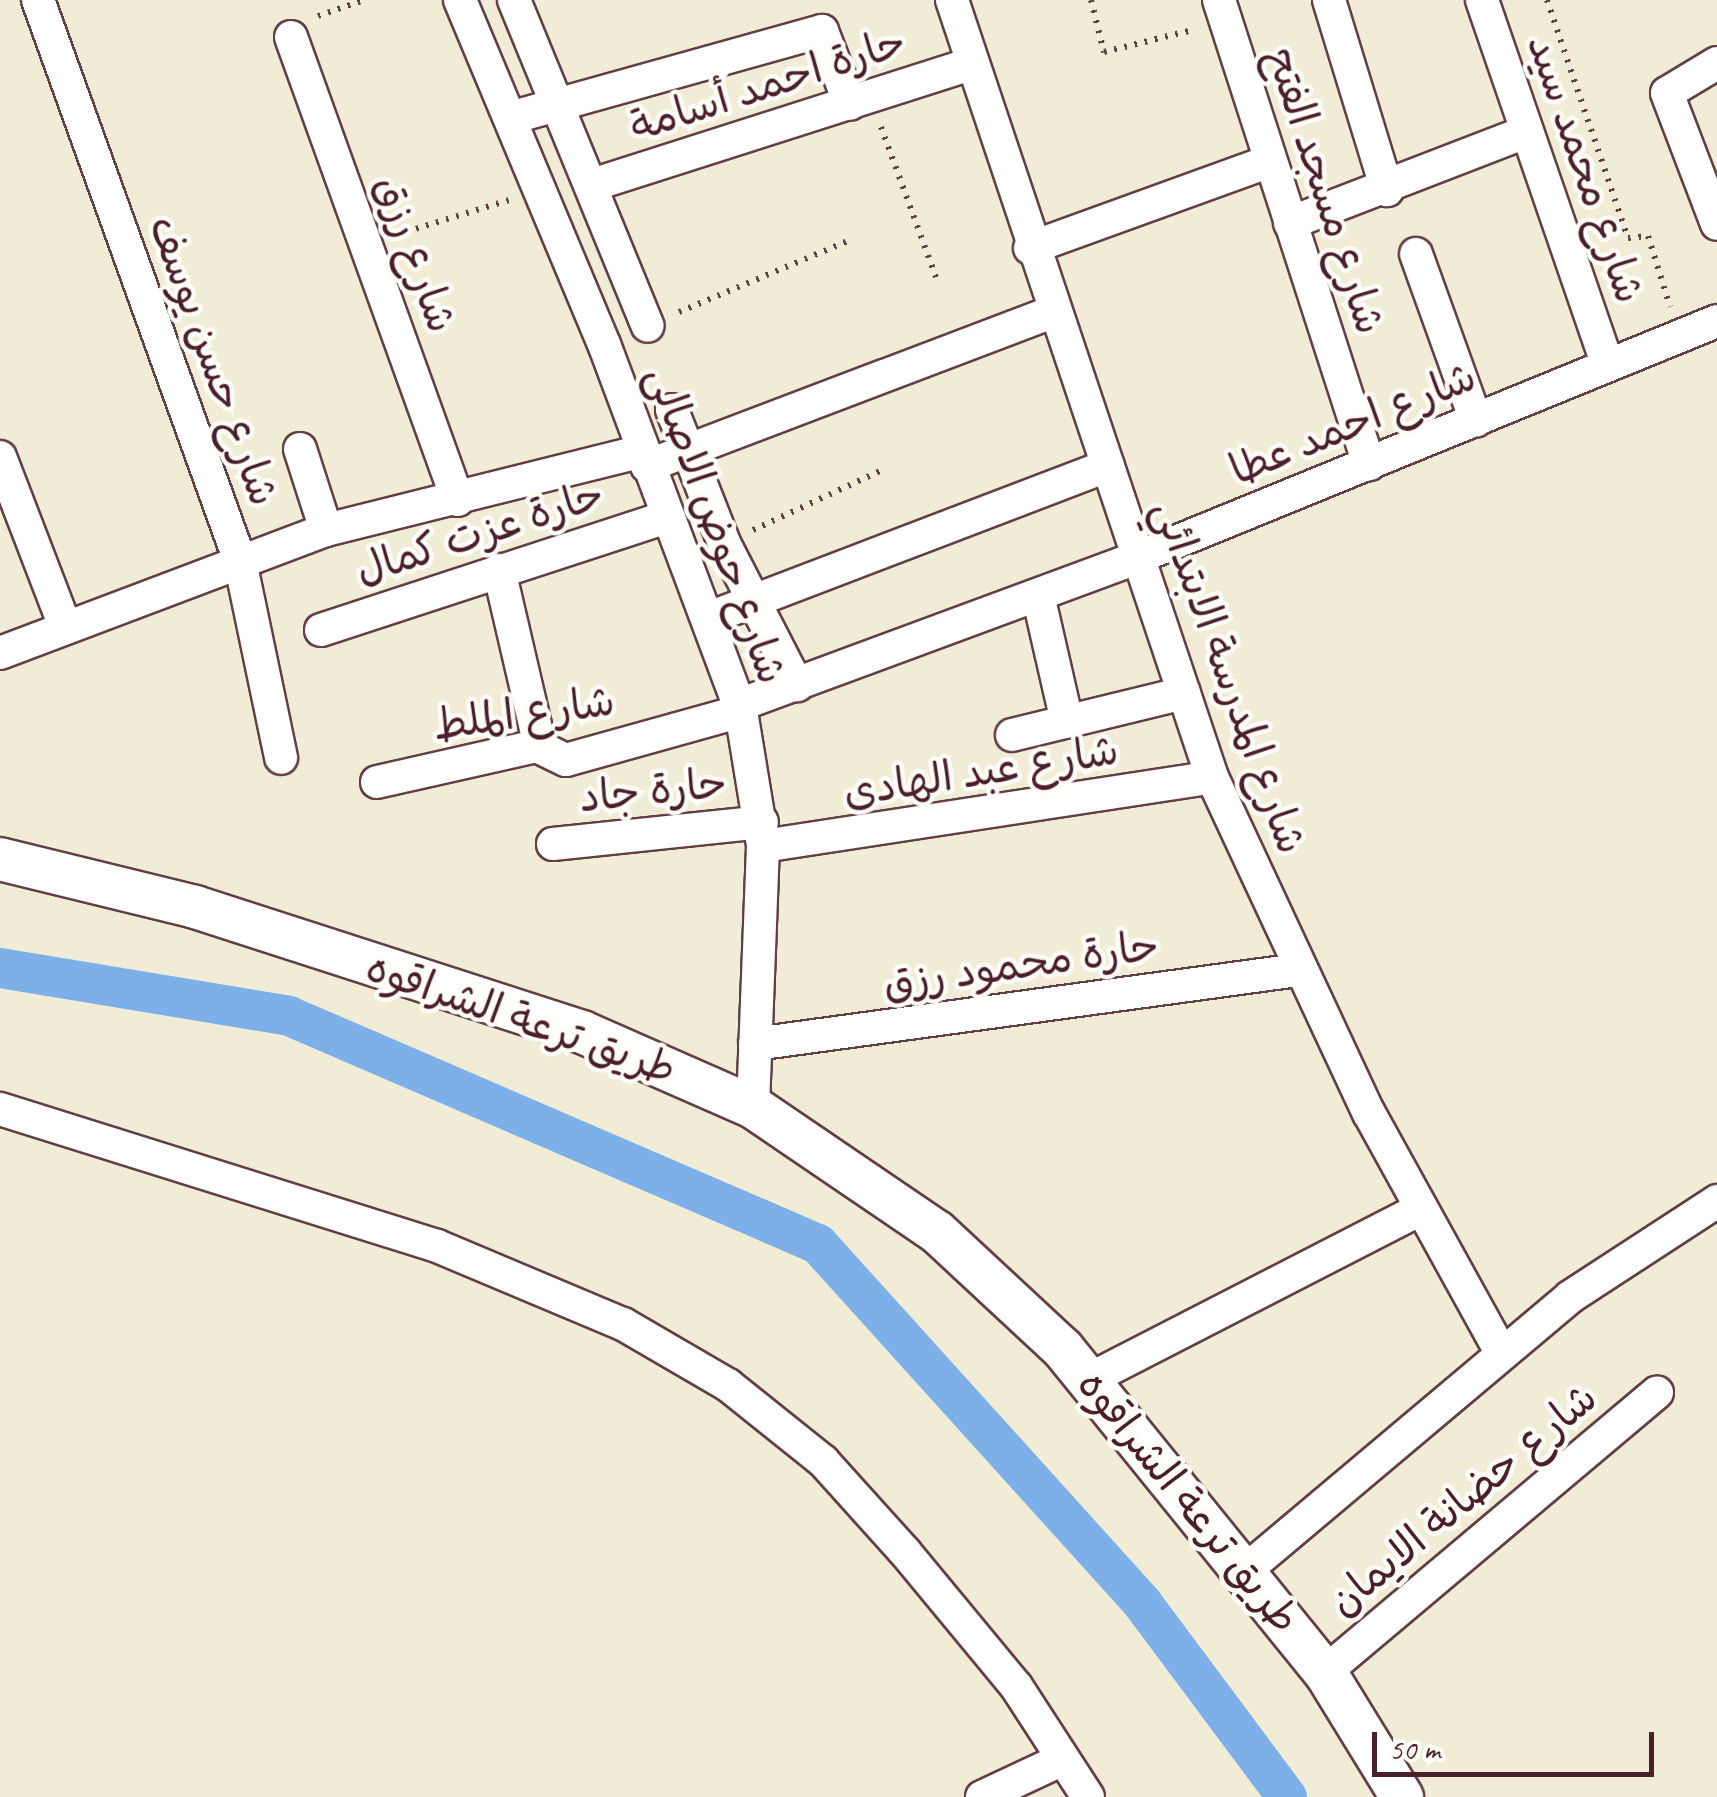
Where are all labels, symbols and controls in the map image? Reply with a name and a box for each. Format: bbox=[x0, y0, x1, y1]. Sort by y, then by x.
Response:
street label: حارة احمد أسامة bbox=[624, 17, 912, 153]
street label: شارع محمد سيد bbox=[1516, 28, 1654, 310]
street label: شارع مسجد الفتح bbox=[1255, 42, 1395, 340]
street label: شارع رزق bbox=[363, 169, 467, 339]
street label: شارع حسن يوسف bbox=[137, 209, 289, 513]
street label: شارع احمد عطا bbox=[1223, 352, 1483, 496]
street label: شارع حوض الاصالى bbox=[635, 359, 797, 691]
street label: حارة عزت كمال bbox=[350, 469, 610, 597]
street label: شارع المدرسة الابتدائي bbox=[1142, 493, 1316, 861]
street label: شارع الملط bbox=[430, 676, 618, 752]
street label: شارع عبد الهادى bbox=[840, 725, 1122, 819]
street label: حارة جاد bbox=[577, 758, 729, 824]
street label: حارة محمود رزق bbox=[880, 921, 1162, 1009]
street label: طريق ترعة الشراقوه bbox=[360, 942, 682, 1096]
street label: طريق ترعة الشراقوه bbox=[1066, 1360, 1310, 1644]
street label: شارع حضانة الايمان bbox=[1318, 1373, 1608, 1627]
scale bar bbox=[1377, 1712, 1660, 1774]
text: 50 m bbox=[1389, 1730, 1440, 1768]

